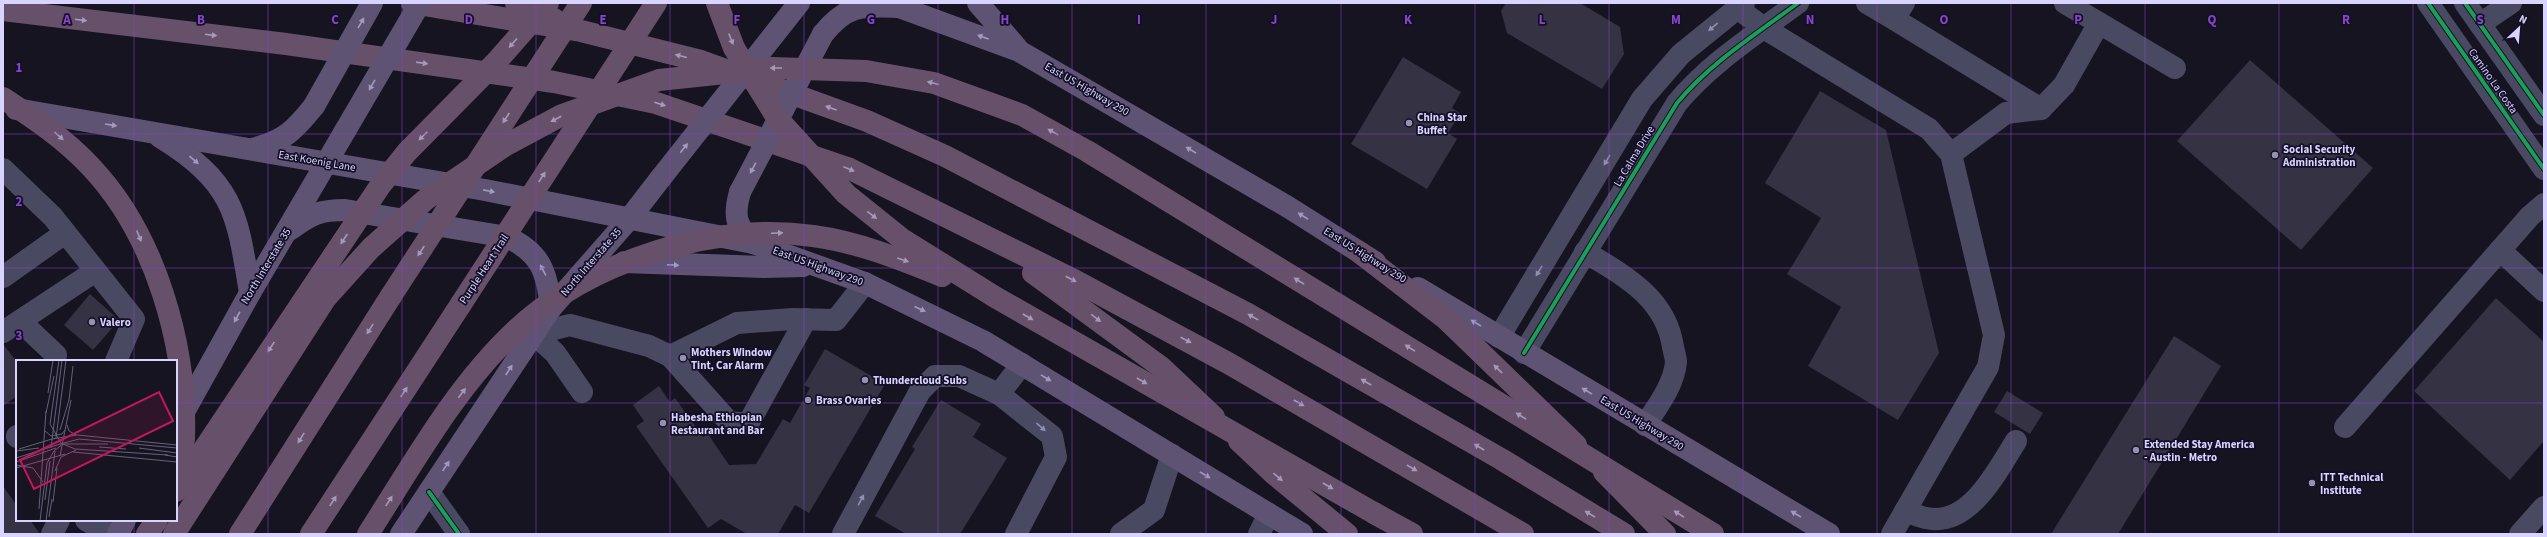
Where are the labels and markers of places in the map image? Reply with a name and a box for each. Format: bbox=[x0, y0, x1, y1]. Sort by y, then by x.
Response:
place label: China Star Buffet bbox=[1417, 110, 1468, 138]
marker: China Star Buffet bbox=[1404, 118, 1414, 128]
place label: Social Security Administration bbox=[2282, 142, 2356, 170]
marker: Social Security Administration bbox=[2270, 150, 2280, 160]
place label: Valero bbox=[99, 315, 131, 330]
marker: Valero bbox=[87, 317, 97, 327]
place label: Mothers Window Tint, Car Alarm bbox=[691, 345, 772, 373]
marker: Mothers Window Tint, Car Alarm bbox=[678, 353, 688, 363]
place label: Thundercloud Subs bbox=[873, 373, 967, 388]
marker: Thundercloud Subs bbox=[860, 375, 870, 385]
place label: Brass Ovaries bbox=[816, 393, 881, 408]
marker: Brass Ovaries bbox=[803, 395, 813, 405]
place label: Habesha Ethiopian Restaurant and Bar bbox=[671, 410, 765, 438]
marker: Habesha Ethiopian Restaurant and Bar bbox=[658, 418, 668, 428]
place label: Extended Stay America - Austin - Metro bbox=[2144, 437, 2255, 465]
marker: Extended Stay America - Austin - Metro bbox=[2131, 445, 2141, 455]
place label: ITT Technical Institute bbox=[2320, 470, 2384, 498]
marker: ITT Technical Institute bbox=[2307, 478, 2317, 488]

